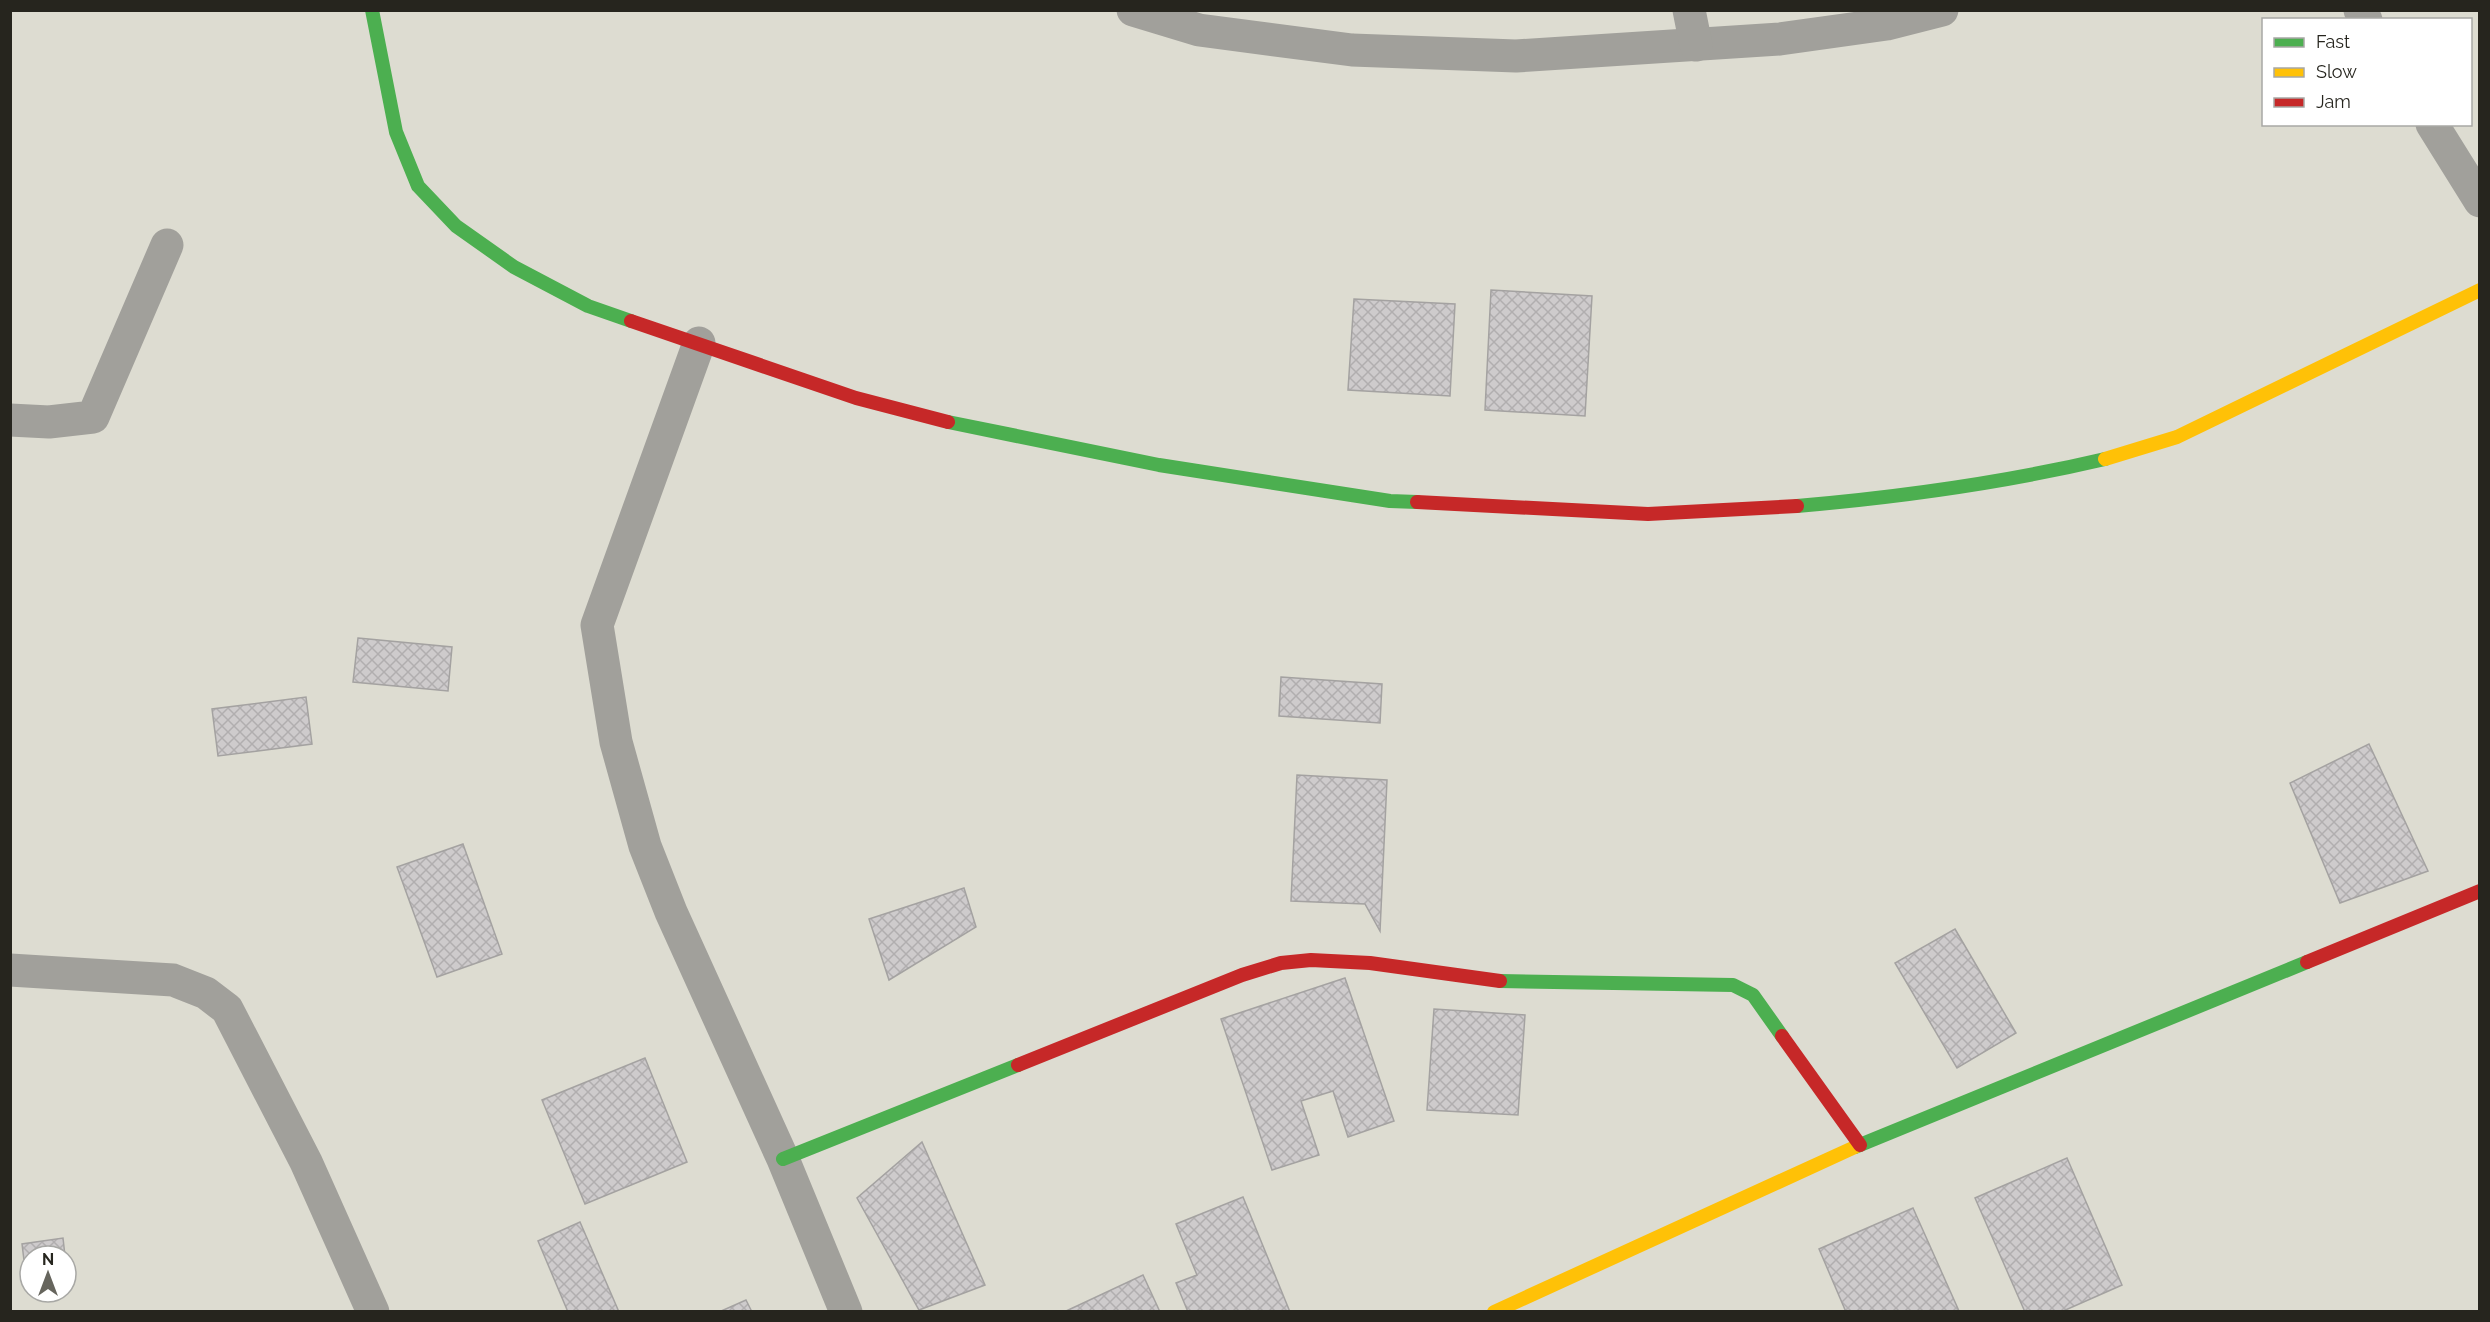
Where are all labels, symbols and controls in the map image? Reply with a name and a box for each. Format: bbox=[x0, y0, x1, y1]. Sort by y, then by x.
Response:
legend bbox=[2262, 18, 2472, 126]
text: Fast bbox=[2316, 31, 2350, 52]
text: Slow bbox=[2316, 61, 2357, 82]
text: Jam bbox=[2316, 91, 2351, 112]
north arrow bbox=[18, 1244, 78, 1304]
text: N bbox=[42, 1250, 54, 1269]

